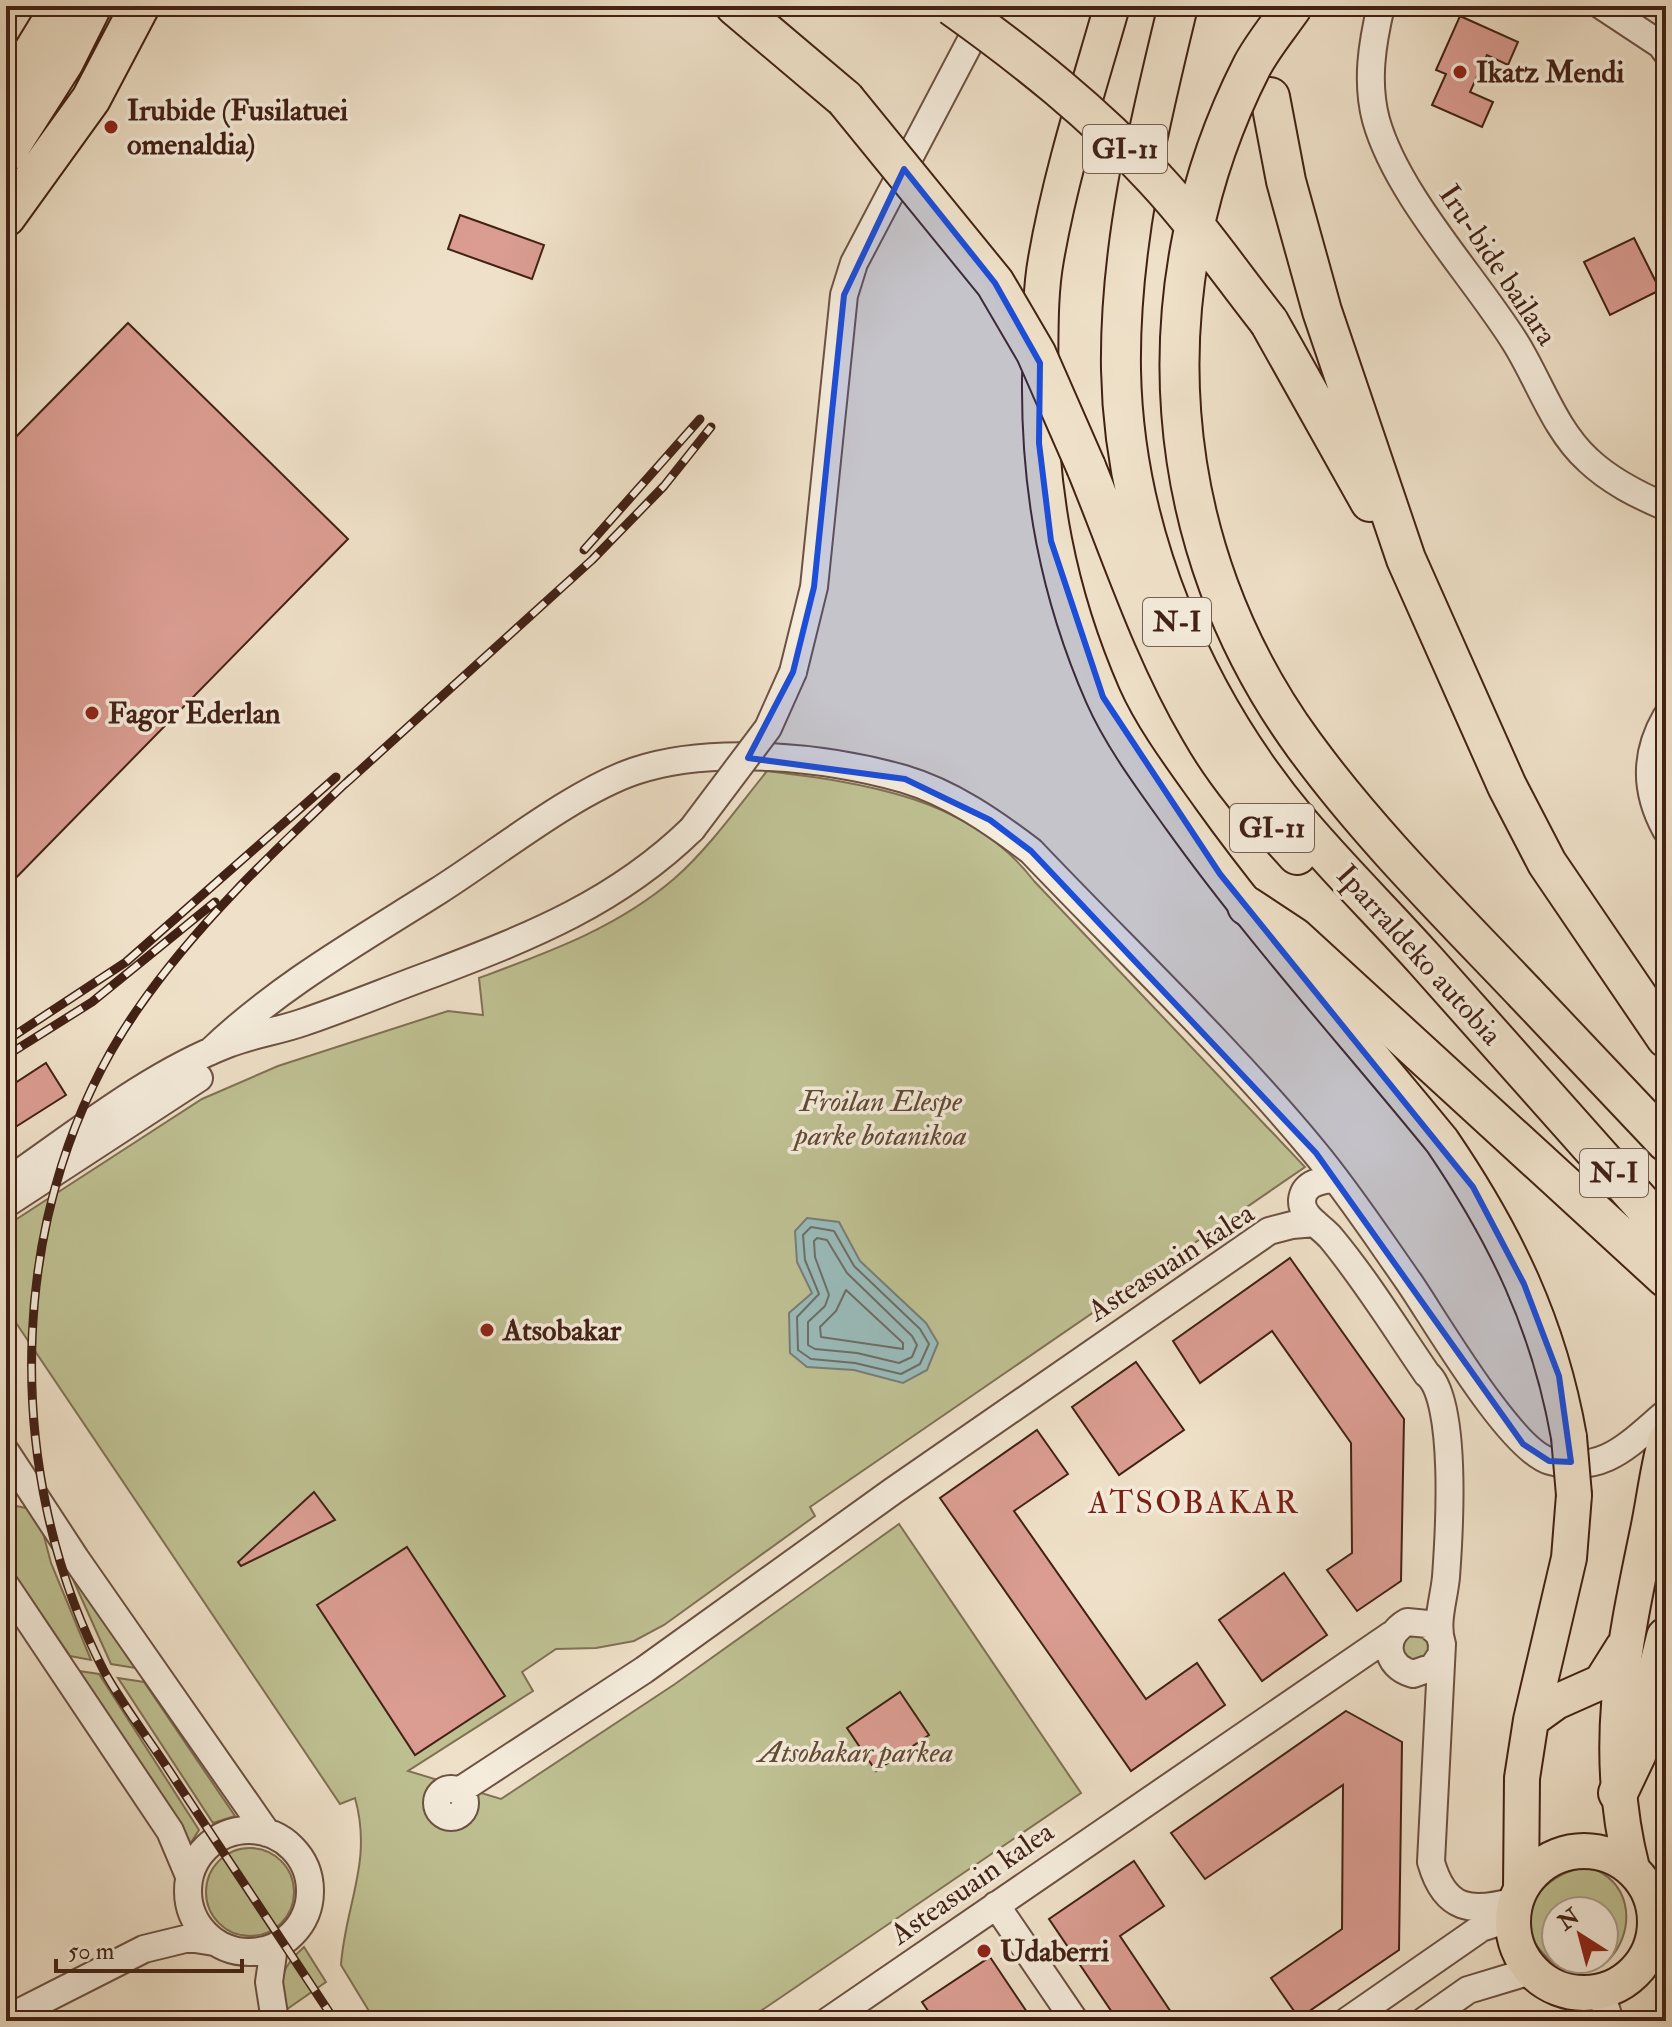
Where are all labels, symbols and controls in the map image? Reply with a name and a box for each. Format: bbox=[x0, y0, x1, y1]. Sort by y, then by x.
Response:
place label: Ikatz Mendi bbox=[1476, 54, 1624, 91]
marker: Ikatz Mendi bbox=[1451, 63, 1469, 81]
place label: Irubide (Fusilatuei omenaldia) bbox=[127, 92, 348, 163]
marker: Irubide (Fusilatuei omenaldia) bbox=[102, 118, 120, 136]
road number: GI-11 bbox=[1083, 125, 1167, 173]
street label: Iru-bide bailara bbox=[1431, 177, 1566, 353]
road number: N-I bbox=[1143, 598, 1211, 646]
place label: Fagor Ederlan bbox=[108, 695, 281, 732]
marker: Fagor Ederlan bbox=[83, 704, 101, 722]
road number: GI-11 bbox=[1230, 804, 1314, 852]
street label: Iparraldeko autobia bbox=[1328, 857, 1510, 1053]
park label: Froilan Elespe parke botanikoa bbox=[790, 1083, 967, 1154]
road number: N-I bbox=[1580, 1149, 1648, 1197]
street label: Asteasuain kalea bbox=[1080, 1194, 1262, 1330]
place label: Atsobakar bbox=[501, 1312, 622, 1349]
marker: Atsobakar bbox=[478, 1321, 496, 1339]
district label: ATSOBAKAR bbox=[1087, 1483, 1300, 1523]
park label: Atsobakar parkea bbox=[756, 1734, 954, 1771]
street label: Asteasuain kalea bbox=[882, 1813, 1061, 1953]
north arrow bbox=[1540, 1895, 1620, 1975]
text: N bbox=[1552, 1902, 1585, 1937]
scale bar bbox=[56, 1923, 242, 1973]
place label: Udaberri bbox=[1000, 1933, 1109, 1970]
text: 50 m bbox=[68, 1936, 115, 1967]
marker: Udaberri bbox=[975, 1942, 993, 1960]

